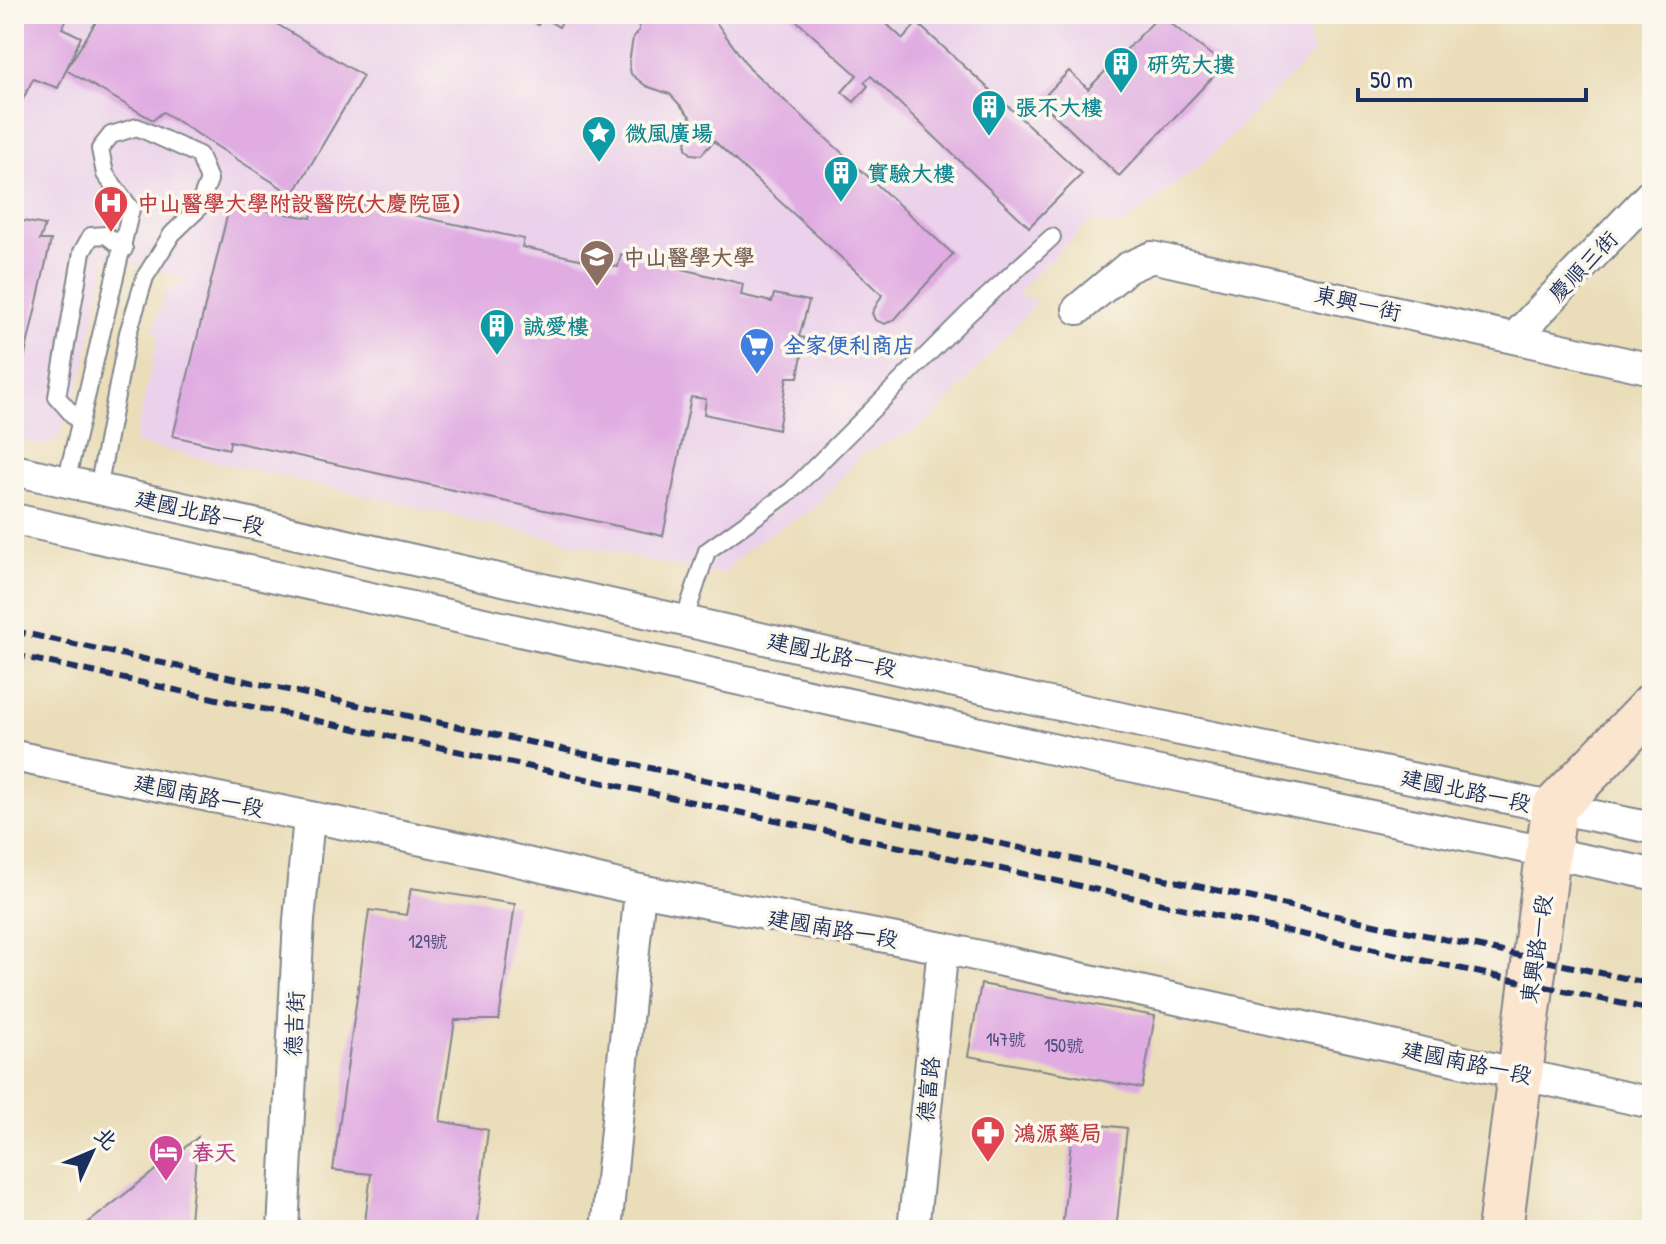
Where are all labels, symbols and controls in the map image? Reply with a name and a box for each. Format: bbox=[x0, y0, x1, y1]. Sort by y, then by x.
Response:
building icon: 研究大摟 bbox=[1102, 45, 1140, 95]
place label: 研究大摟 bbox=[1147, 49, 1235, 79]
scale bar bbox=[1358, 52, 1586, 102]
text: 50 m bbox=[1370, 63, 1413, 95]
building icon: 張不大樓 bbox=[970, 88, 1008, 138]
place label: 張不大樓 bbox=[1015, 92, 1103, 122]
place icon: 微風廣場 bbox=[580, 114, 618, 164]
place label: 微風廣場 bbox=[625, 118, 713, 148]
building icon: 實驗大樓 bbox=[822, 154, 860, 204]
place label: 實驗大樓 bbox=[867, 158, 955, 188]
hospital icon: 中山醫學大學附設醫院(大慶院區) bbox=[92, 184, 130, 234]
place label: 中山醫學大學附設醫院(大慶院區) bbox=[137, 188, 460, 218]
street label: 慶順三街 bbox=[1542, 224, 1624, 308]
school or university icon: 中山醫學大學 bbox=[578, 238, 616, 288]
place label: 中山醫學大學 bbox=[623, 242, 755, 272]
street label: 東興一街 bbox=[1312, 278, 1404, 328]
building icon: 誠愛樓 bbox=[478, 307, 516, 357]
place label: 誠愛樓 bbox=[523, 311, 589, 341]
supermarket icon: 全家便利商店 bbox=[738, 326, 776, 376]
place label: 全家便利商店 bbox=[783, 330, 915, 360]
street label: 建國北路一段 bbox=[132, 483, 268, 541]
street label: 建國北路一段 bbox=[764, 625, 900, 683]
street label: 建國北路一段 bbox=[1398, 762, 1534, 818]
street label: 建國南路一段 bbox=[131, 767, 267, 823]
street label: 東興路一段 bbox=[1513, 892, 1559, 1006]
street label: 建國南路一段 bbox=[765, 902, 901, 954]
house number: 129號 bbox=[408, 929, 448, 954]
street label: 德吉街 bbox=[277, 990, 311, 1058]
house number: 147號 bbox=[986, 1027, 1026, 1052]
house number: 150號 bbox=[1044, 1033, 1084, 1058]
street label: 建國南路一段 bbox=[1399, 1034, 1535, 1090]
street label: 德富路 bbox=[910, 1055, 946, 1123]
north arrow bbox=[52, 1112, 132, 1192]
pharmacy icon: 鴻源藥局 bbox=[969, 1114, 1007, 1164]
place label: 鴻源藥局 bbox=[1014, 1118, 1102, 1148]
text: 北 bbox=[88, 1120, 125, 1156]
hotel icon: 春天 bbox=[147, 1133, 185, 1183]
place label: 春天 bbox=[192, 1137, 236, 1167]

